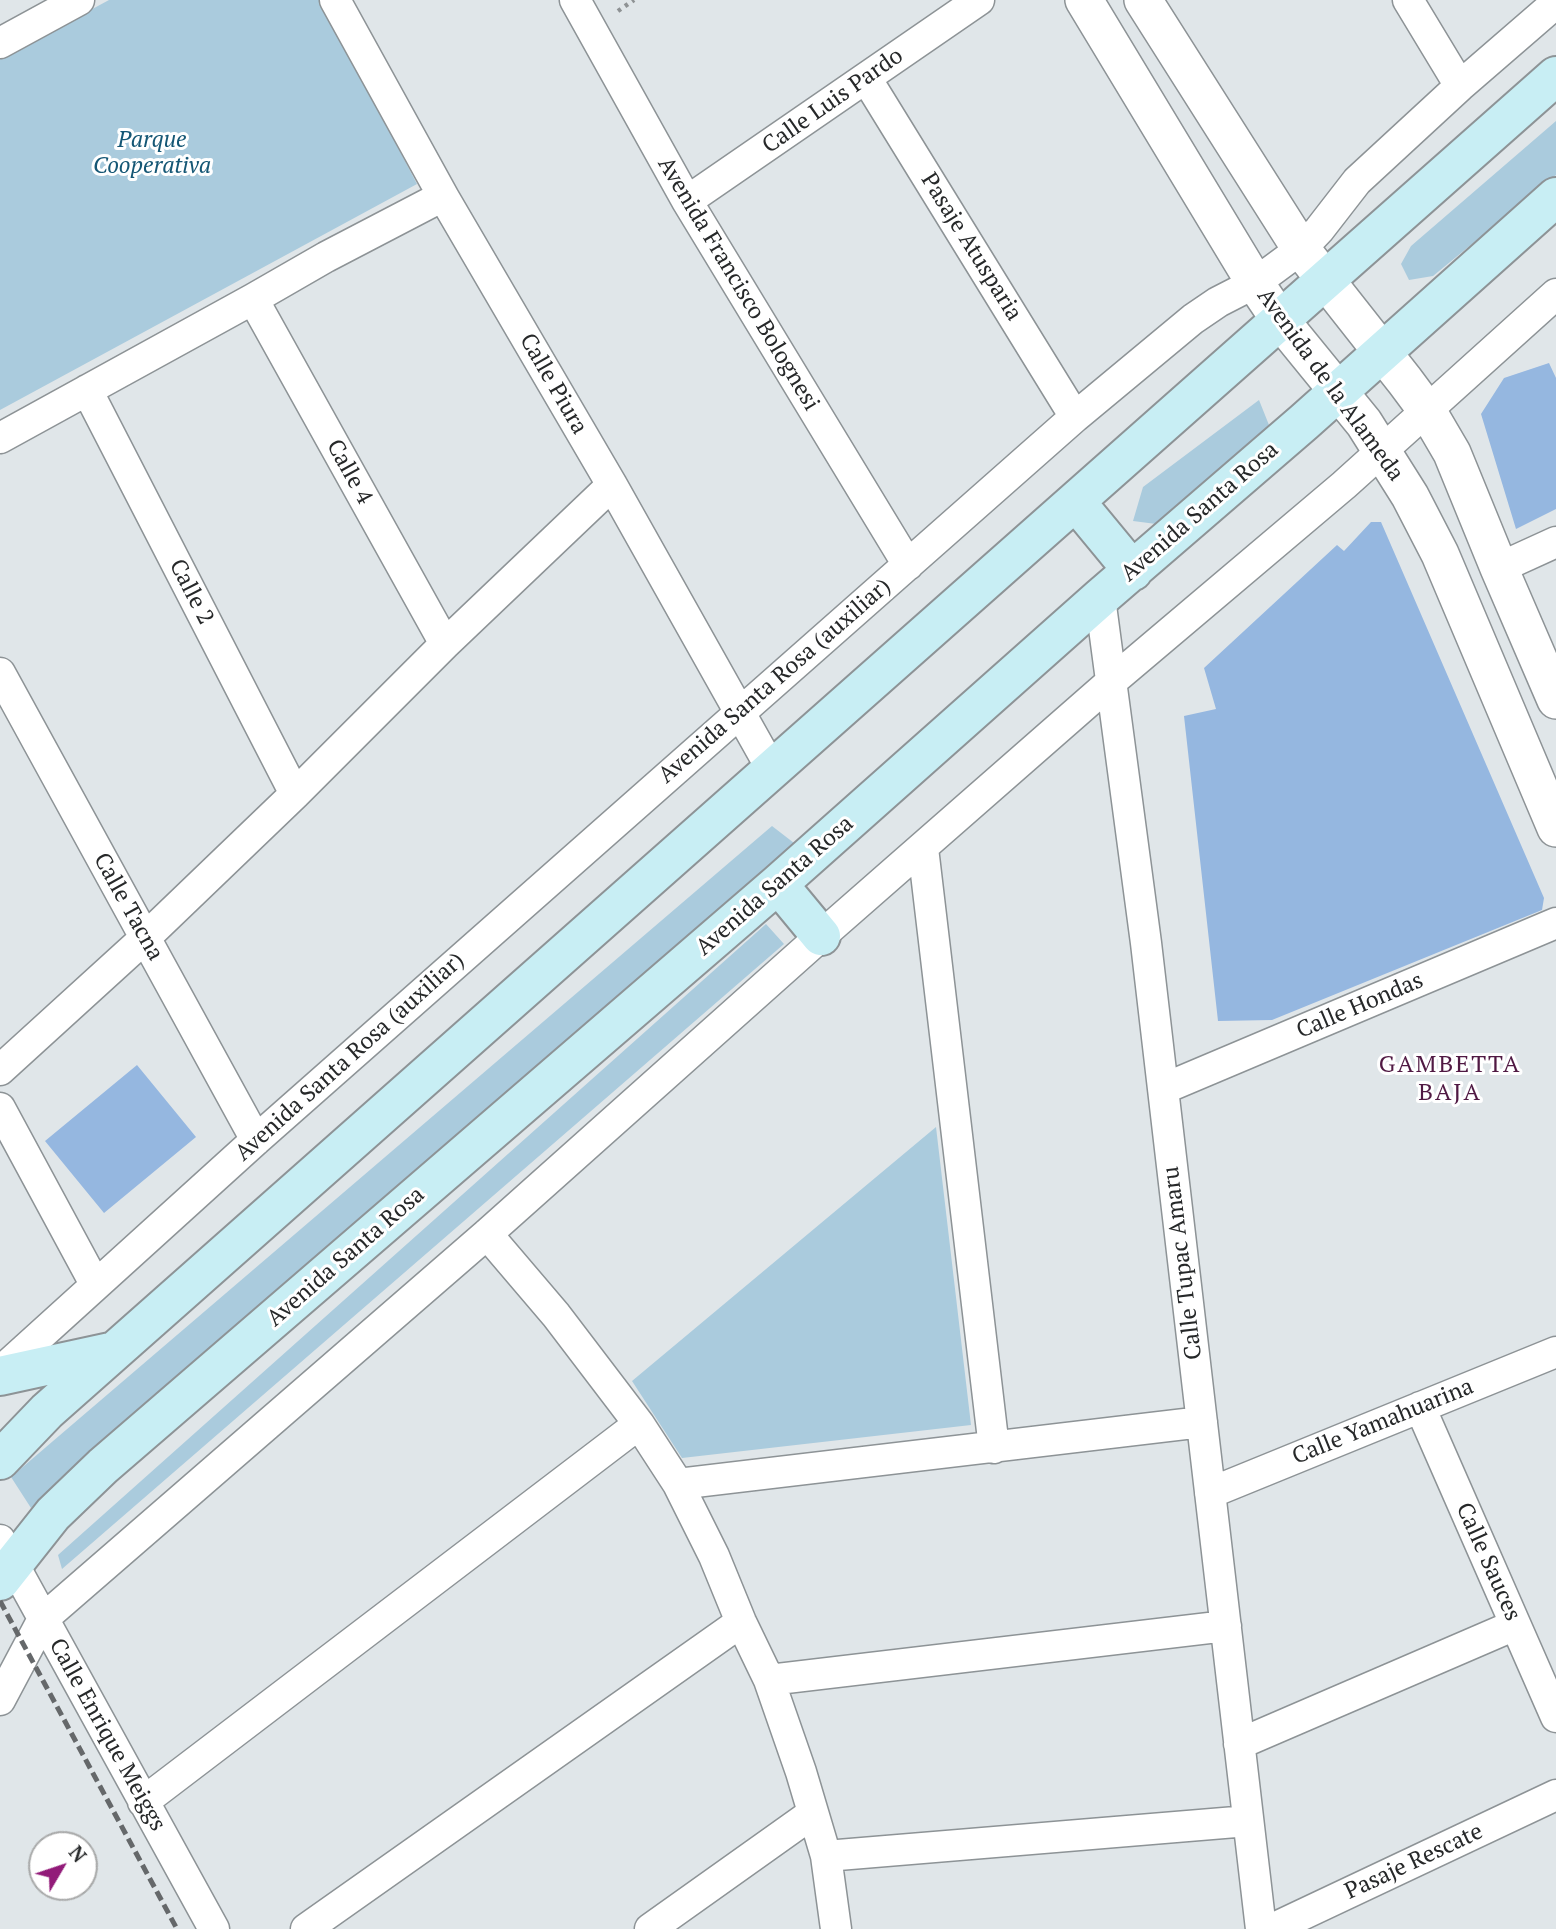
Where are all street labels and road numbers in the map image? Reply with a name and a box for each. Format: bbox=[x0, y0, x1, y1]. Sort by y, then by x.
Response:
street label: Calle Luis Pardo bbox=[757, 42, 909, 160]
street label: Avenida Francisco Bolognesi bbox=[651, 152, 825, 416]
street label: Pasaje Atusparia bbox=[915, 168, 1027, 326]
street label: Avenida de la Alameda bbox=[1251, 283, 1409, 487]
street label: Calle Piura bbox=[513, 329, 593, 439]
street label: Calle 4 bbox=[320, 435, 378, 509]
street label: Avenida Santa Rosa bbox=[1116, 436, 1284, 588]
street label: Calle 2 bbox=[163, 555, 219, 629]
street label: Avenida Santa Rosa (auxiliar) bbox=[653, 573, 897, 789]
street label: Avenida Santa Rosa bbox=[691, 810, 859, 962]
street label: Calle Tacna bbox=[87, 848, 169, 966]
street label: Avenida Santa Rosa (auxiliar) bbox=[230, 947, 470, 1167]
street label: Calle Hondas bbox=[1293, 967, 1427, 1045]
street label: Calle Tupac Amaru bbox=[1157, 1165, 1209, 1361]
street label: Avenida Santa Rosa bbox=[262, 1181, 430, 1333]
street label: Calle Yamahuarina bbox=[1288, 1373, 1478, 1471]
street label: Calle Sauces bbox=[1450, 1499, 1526, 1625]
street label: Calle Enrique Meiggs bbox=[43, 1634, 171, 1836]
street label: Pasaje Rescate bbox=[1341, 1818, 1487, 1906]

